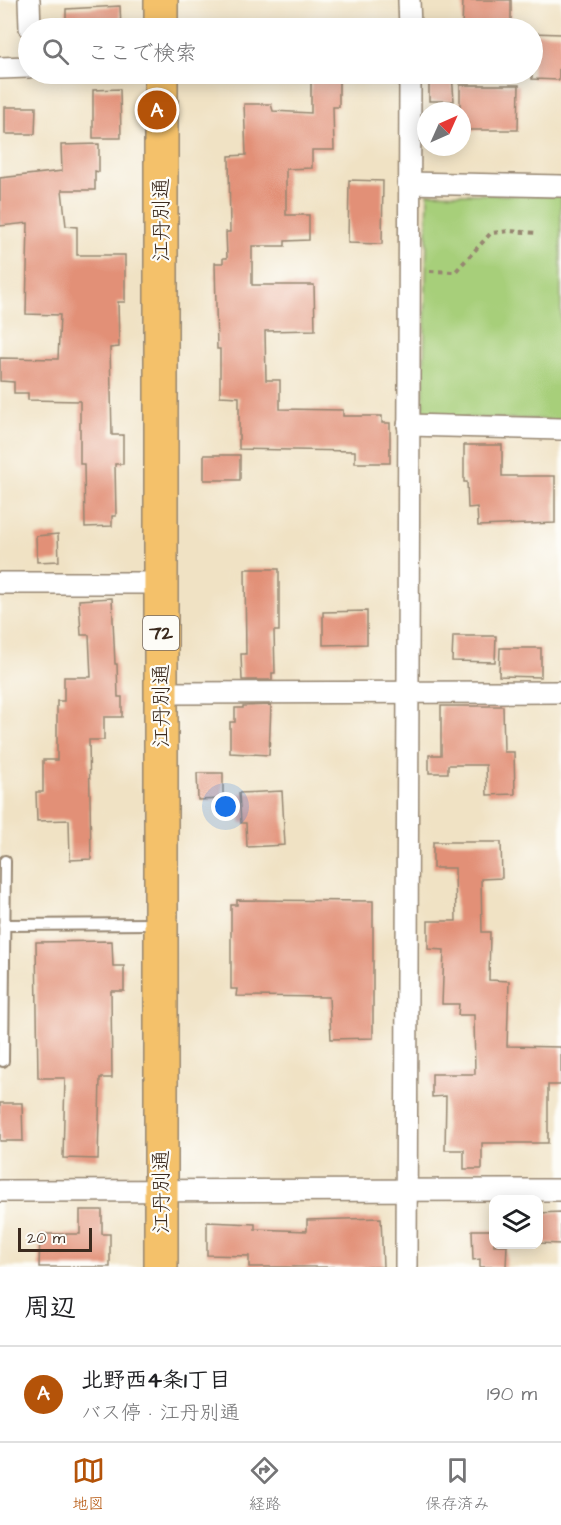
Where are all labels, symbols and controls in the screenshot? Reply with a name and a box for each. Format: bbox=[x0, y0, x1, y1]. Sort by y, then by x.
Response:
search box bbox=[18, 18, 543, 84]
icon: search bbox=[39, 35, 72, 68]
text: ここで検索 bbox=[87, 38, 197, 69]
pin: A bbox=[138, 88, 176, 132]
north arrow bbox=[417, 102, 471, 156]
street label: 江丹別通 bbox=[147, 178, 176, 262]
road number: 72 bbox=[143, 616, 179, 650]
street label: 江丹別通 bbox=[147, 664, 176, 748]
your location bbox=[211, 792, 240, 821]
street label: 江丹別通 bbox=[147, 1150, 176, 1234]
map controls bbox=[489, 1195, 543, 1249]
button: layers bbox=[489, 1195, 543, 1249]
scale bar bbox=[18, 1225, 92, 1252]
text: 20 m bbox=[27, 1227, 65, 1249]
text: 周辺 bbox=[24, 1290, 76, 1326]
text: 北野西4条1丁目 bbox=[81, 1365, 231, 1396]
text: A bbox=[37, 1380, 50, 1408]
text: 190 m bbox=[487, 1380, 537, 1408]
text: バス停 · 江丹別通 bbox=[81, 1399, 240, 1427]
tab: 地図 bbox=[72, 1454, 105, 1515]
tab: 経路 bbox=[248, 1454, 281, 1515]
tab: 保存済み bbox=[425, 1454, 489, 1515]

